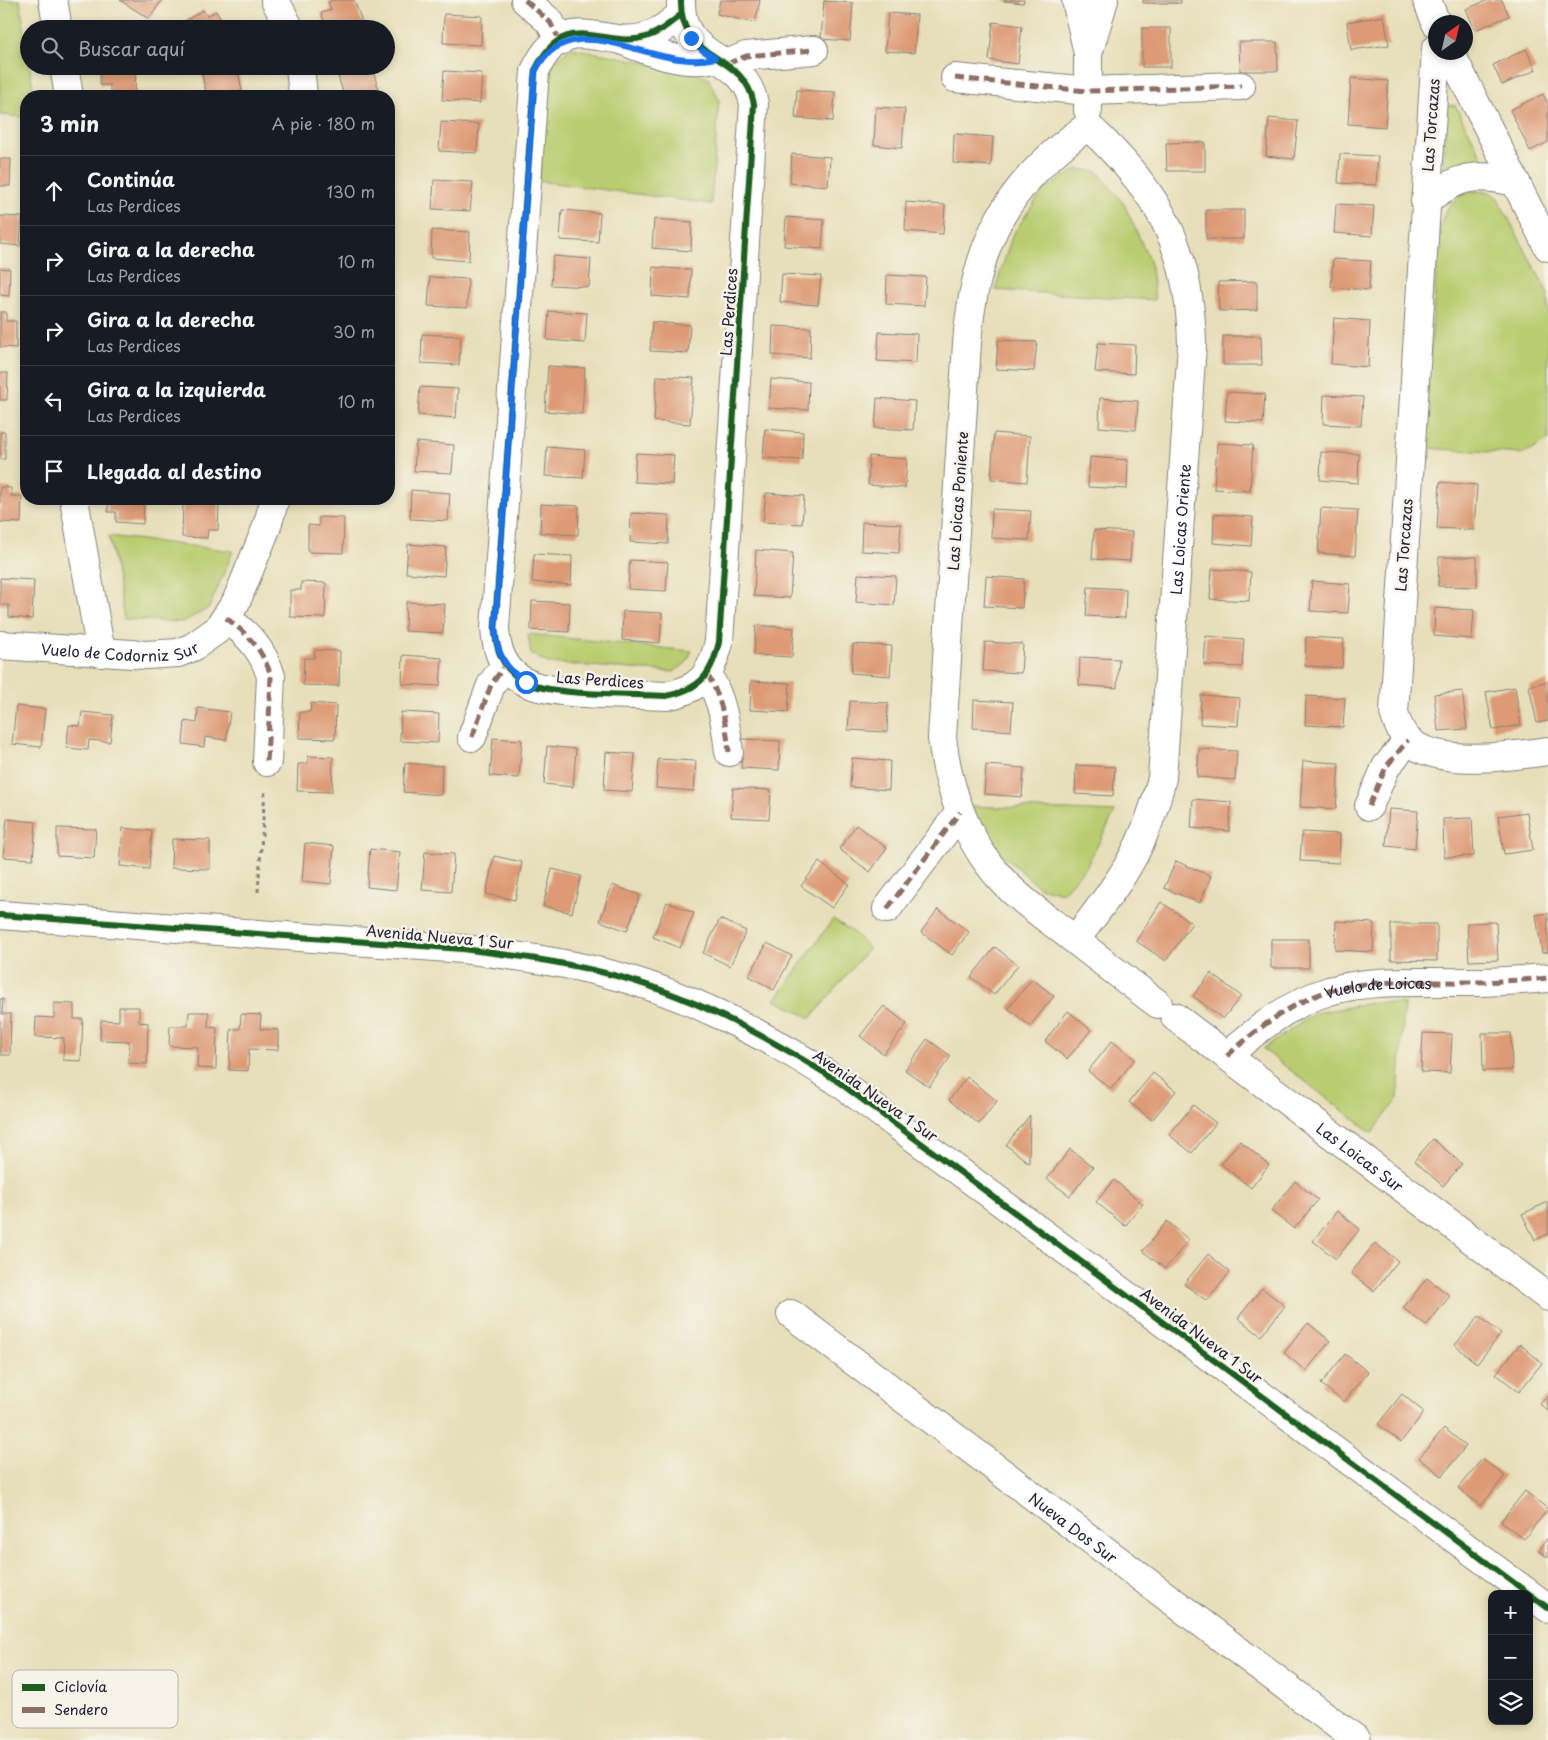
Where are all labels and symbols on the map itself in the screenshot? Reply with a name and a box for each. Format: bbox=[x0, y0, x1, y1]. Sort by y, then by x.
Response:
north arrow bbox=[1428, 15, 1473, 60]
route end bbox=[680, 27, 703, 50]
street label: Las Torcazas bbox=[1415, 78, 1445, 172]
street label: Las Perdices bbox=[713, 267, 743, 357]
street label: Las Loicas Poniente bbox=[941, 431, 973, 571]
street label: Las Loicas Oriente bbox=[1163, 463, 1195, 596]
street label: Las Torcazas bbox=[1388, 498, 1418, 592]
street label: Vuelo de Codorniz Sur bbox=[40, 635, 203, 667]
street label: Las Perdices bbox=[555, 664, 645, 694]
route start bbox=[515, 671, 538, 694]
street label: Avenida Nueva 1 Sur bbox=[365, 918, 515, 954]
street label: Vuelo de Loicas bbox=[1321, 970, 1432, 1003]
street label: Avenida Nueva 1 Sur bbox=[809, 1043, 943, 1147]
street label: Las Loicas Sur bbox=[1312, 1116, 1409, 1197]
street label: Avenida Nueva 1 Sur bbox=[1136, 1281, 1268, 1389]
street label: Nueva Dos Sur bbox=[1025, 1486, 1123, 1568]
legend bbox=[12, 1670, 178, 1728]
text: Ciclovía bbox=[54, 1676, 107, 1697]
text: Sendero bbox=[54, 1699, 108, 1720]

